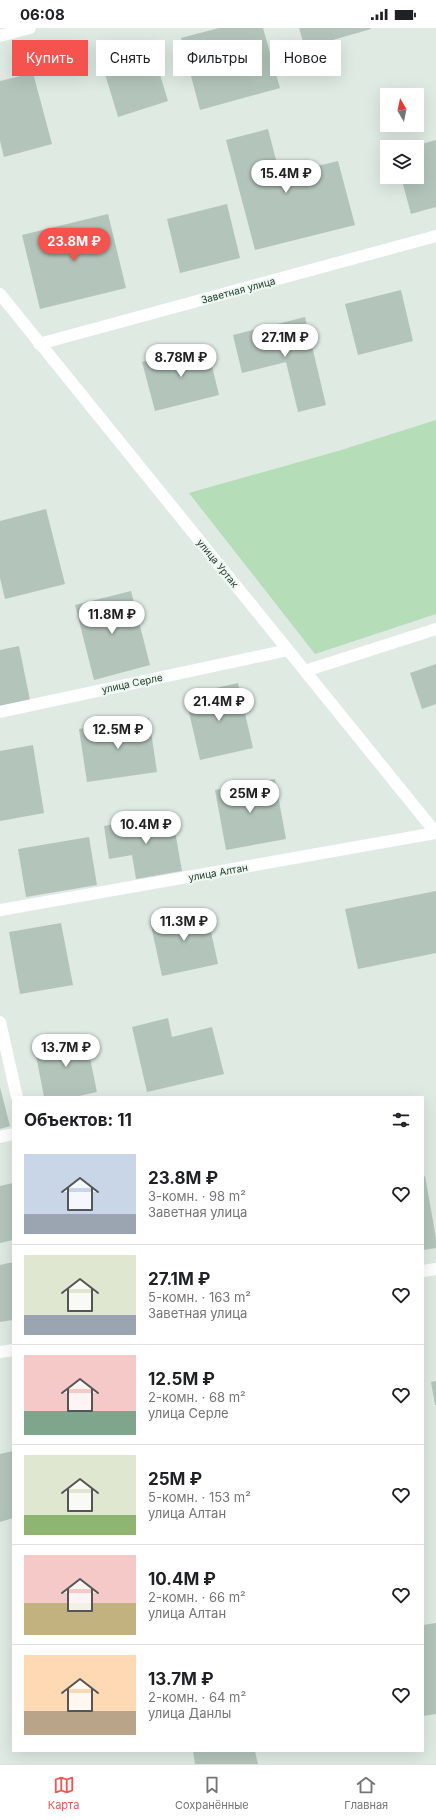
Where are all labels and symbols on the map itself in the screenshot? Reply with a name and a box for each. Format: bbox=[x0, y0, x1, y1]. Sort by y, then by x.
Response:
north arrow bbox=[380, 88, 424, 132]
pin: 15.4M ₽ bbox=[249, 160, 323, 194]
pin: 23.8M ₽ bbox=[37, 228, 111, 262]
street label: Заветная улица bbox=[200, 274, 276, 306]
pin: 27.1M ₽ bbox=[248, 324, 322, 358]
pin: 8.78M ₽ bbox=[144, 344, 218, 378]
street label: улица Уртак bbox=[195, 536, 242, 590]
pin: 11.8M ₽ bbox=[75, 601, 149, 635]
street label: улица Серле bbox=[100, 671, 164, 695]
pin: 21.4M ₽ bbox=[182, 688, 256, 722]
pin: 12.5M ₽ bbox=[81, 716, 155, 750]
pin: 25M ₽ bbox=[222, 780, 278, 814]
pin: 10.4M ₽ bbox=[109, 811, 183, 845]
street label: улица Алтан bbox=[187, 861, 249, 883]
pin: 11.3M ₽ bbox=[147, 908, 221, 942]
pin: 13.7M ₽ bbox=[29, 1034, 103, 1068]

